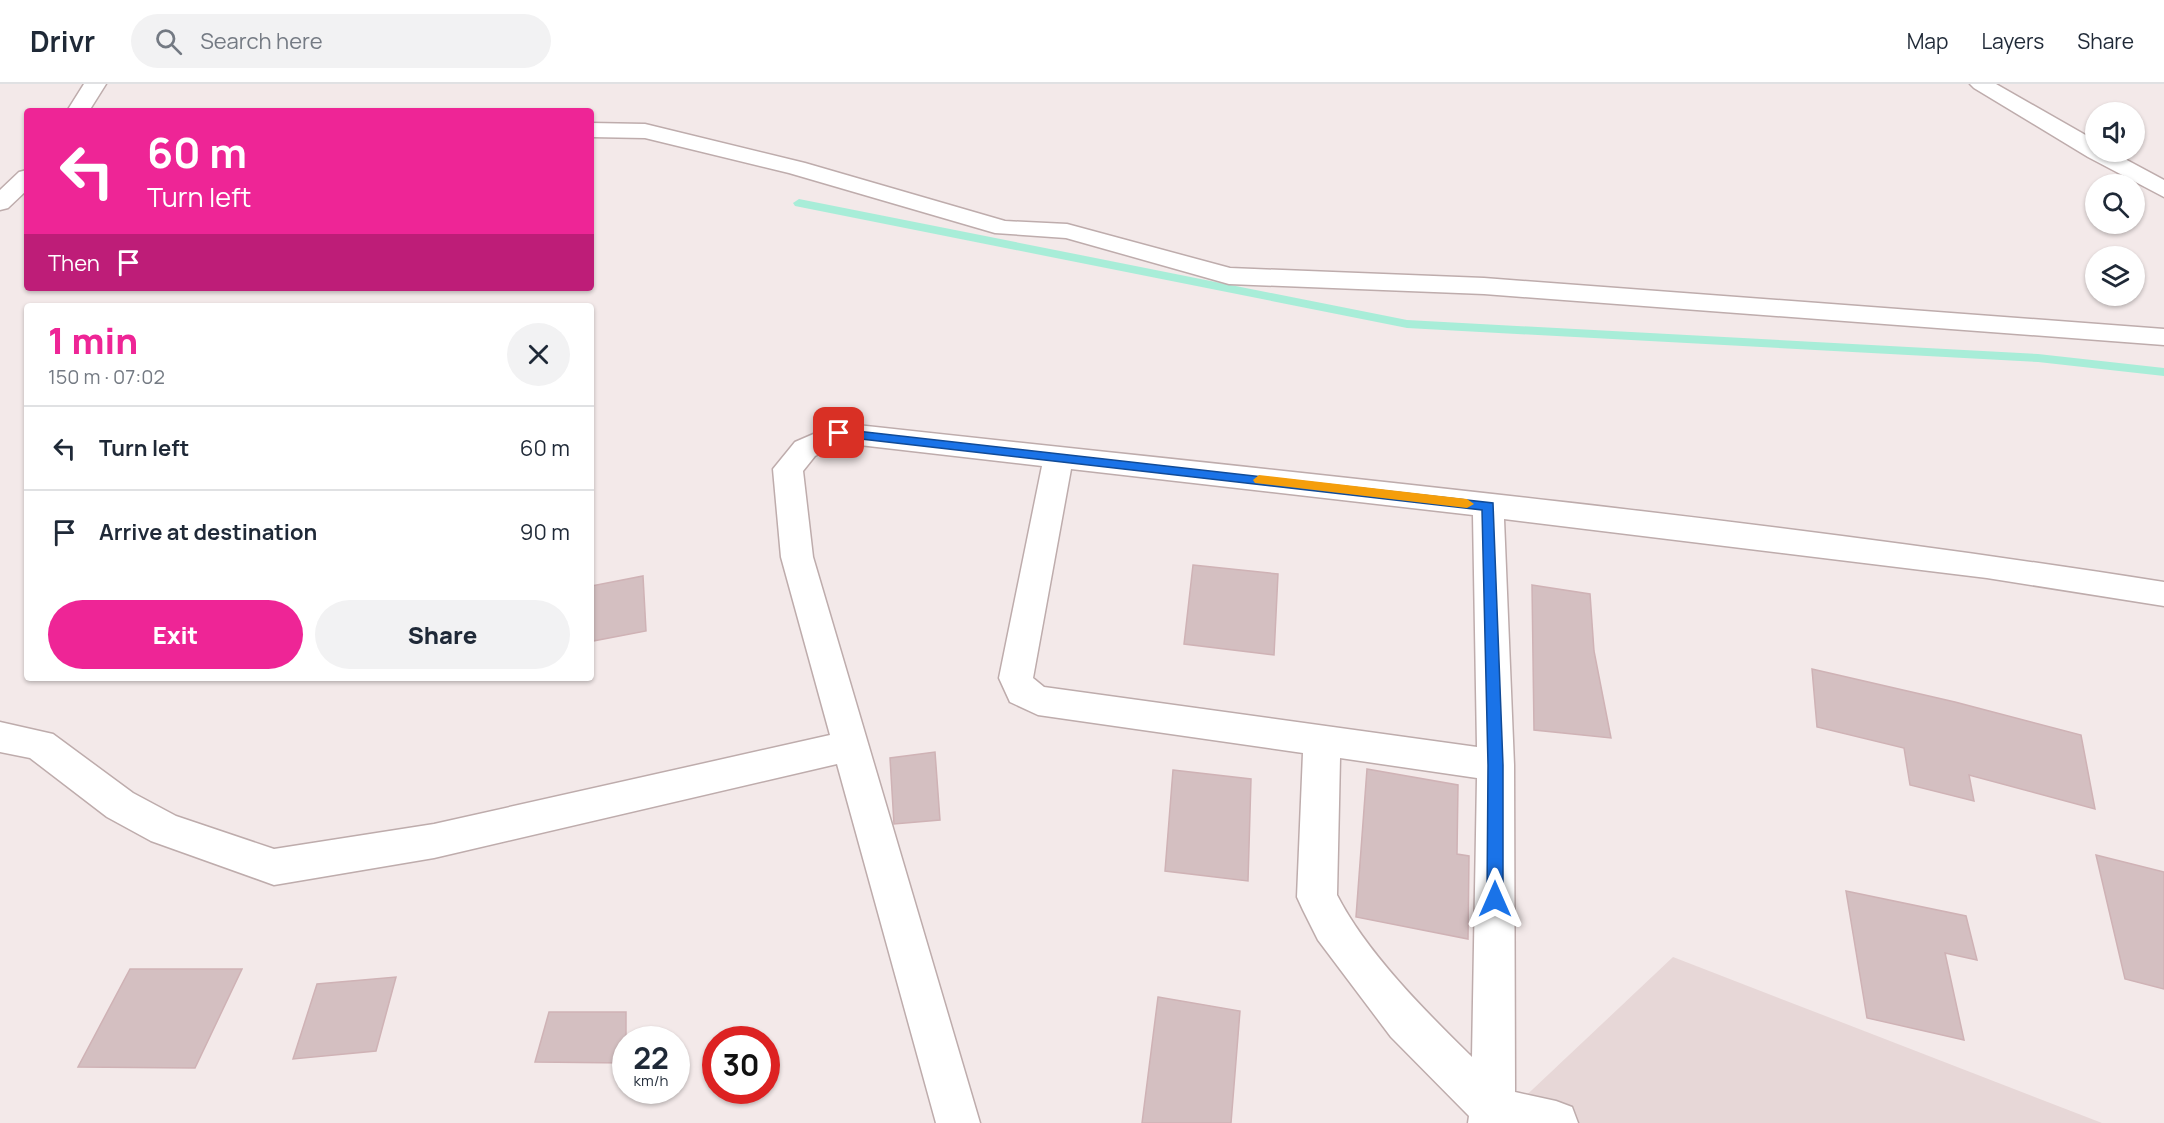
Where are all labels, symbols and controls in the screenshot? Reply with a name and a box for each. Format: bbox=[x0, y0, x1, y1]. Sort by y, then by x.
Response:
search box bbox=[131, 14, 551, 68]
text: Drivr bbox=[30, 22, 95, 60]
icon: search bbox=[152, 25, 185, 58]
text: Search here bbox=[200, 26, 323, 56]
text: Map bbox=[1907, 27, 1948, 55]
text: Layers bbox=[1981, 27, 2044, 55]
text: Share bbox=[2077, 27, 2134, 55]
map controls bbox=[2085, 102, 2145, 306]
button: sound bbox=[2085, 102, 2145, 162]
text: 60 m bbox=[147, 123, 247, 181]
icon: left bbox=[48, 132, 126, 210]
button: search bbox=[2085, 174, 2145, 234]
text: Turn left bbox=[147, 178, 251, 215]
icon: arrive bbox=[112, 246, 145, 279]
button: layers bbox=[2085, 246, 2145, 306]
text: Then bbox=[48, 248, 100, 278]
text: 1 min bbox=[48, 316, 138, 365]
button: close bbox=[507, 323, 570, 386]
text: 150 m · 07:02 bbox=[48, 363, 165, 390]
pin bbox=[813, 407, 864, 458]
icon: arrive bbox=[822, 416, 855, 449]
icon: left bbox=[48, 432, 81, 465]
text: Turn left bbox=[99, 433, 189, 463]
text: 60 m bbox=[520, 433, 570, 463]
icon: arrive bbox=[48, 516, 81, 549]
text: Arrive at destination bbox=[99, 517, 317, 547]
text: 90 m bbox=[520, 517, 570, 547]
button: Exit bbox=[48, 600, 303, 669]
button: Share bbox=[315, 600, 570, 669]
position arrow bbox=[1463, 867, 1527, 931]
speed limit sign: 30 bbox=[702, 1026, 780, 1104]
text: 22 bbox=[633, 1037, 669, 1078]
text: km/h bbox=[634, 1070, 668, 1091]

